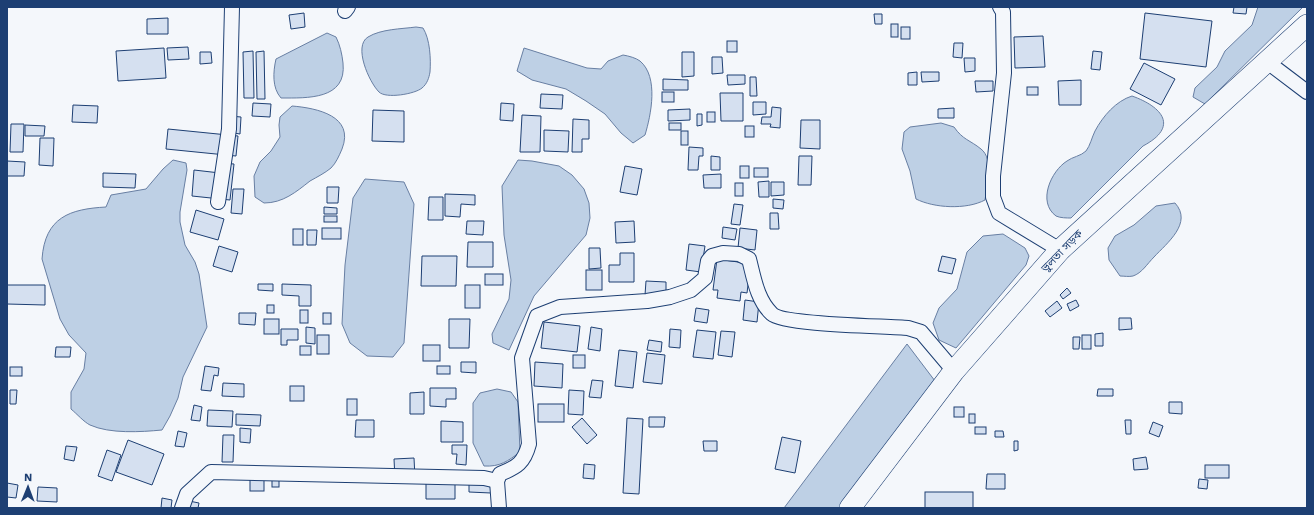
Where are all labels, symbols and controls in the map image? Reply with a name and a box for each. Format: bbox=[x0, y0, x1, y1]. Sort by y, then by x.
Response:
street label: ভুলতা সড়ক bbox=[1038, 227, 1085, 276]
north arrow bbox=[8, 467, 48, 507]
text: N bbox=[24, 471, 32, 484]

